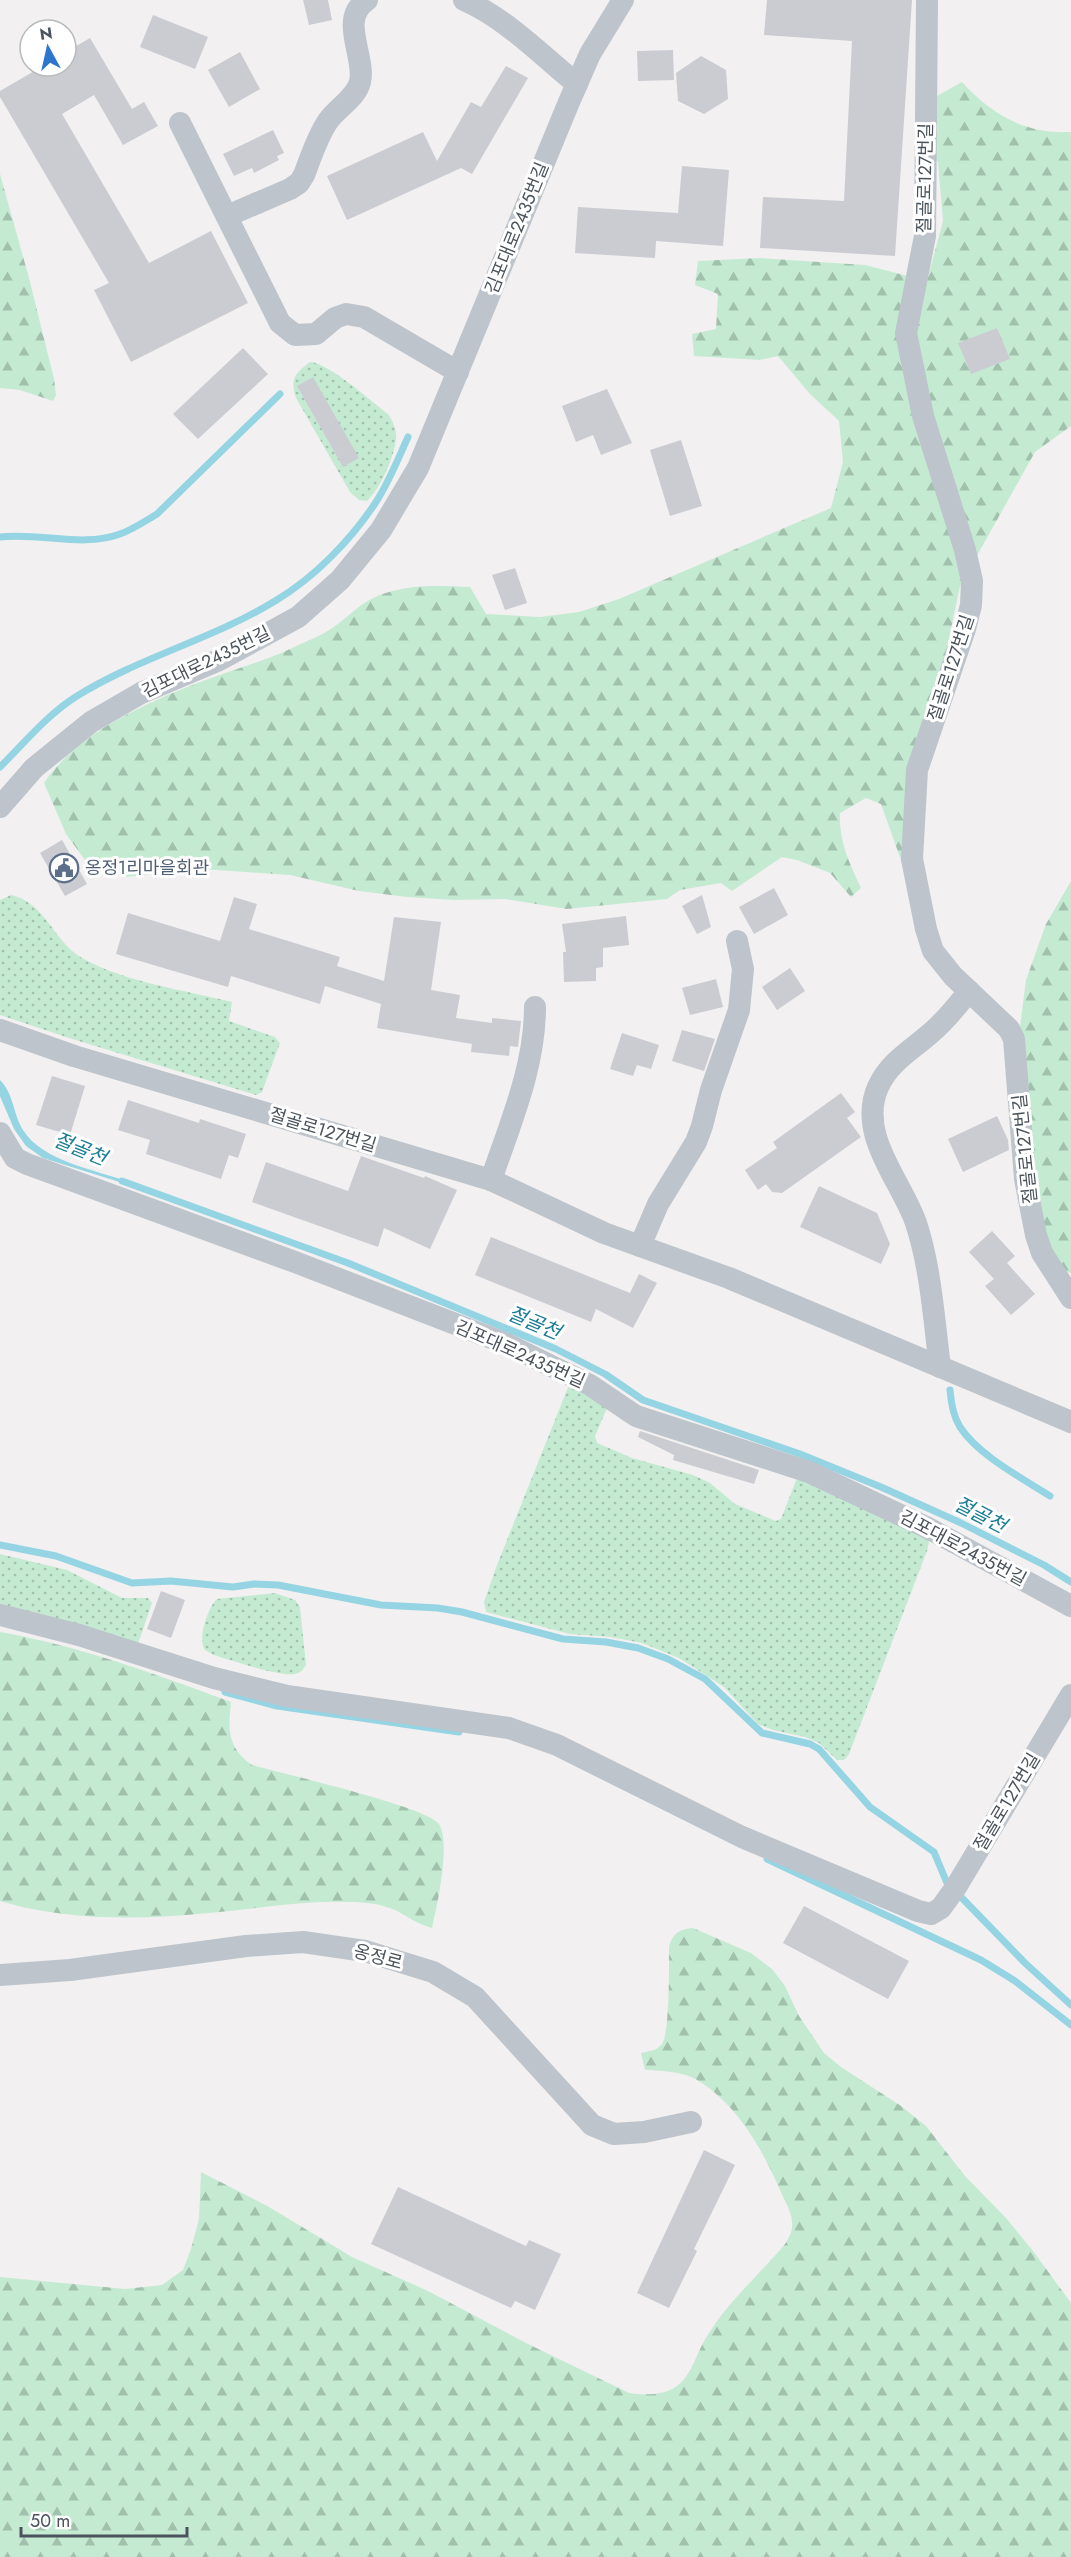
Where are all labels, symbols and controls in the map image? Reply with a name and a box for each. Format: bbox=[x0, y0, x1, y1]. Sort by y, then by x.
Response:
north arrow bbox=[18, 18, 78, 78]
text: N bbox=[38, 21, 54, 46]
street label: 절골로127번길 bbox=[911, 122, 939, 234]
street label: 김포대로2435번길 bbox=[479, 158, 555, 298]
street label: 절골로127번길 bbox=[922, 611, 980, 725]
street label: 김포대로2435번길 bbox=[137, 620, 275, 704]
public building icon: 옹정1리마을회관 bbox=[48, 852, 80, 884]
place label: 옹정1리마을회관 bbox=[85, 855, 209, 881]
street label: 절골로127번길 bbox=[1006, 1093, 1044, 1205]
street label: 절골로127번길 bbox=[266, 1101, 380, 1159]
water label: 절골천 bbox=[49, 1125, 113, 1174]
water label: 절골천 bbox=[503, 1299, 567, 1348]
street label: 김포대로2435번길 bbox=[451, 1314, 589, 1394]
water label: 절골천 bbox=[949, 1490, 1013, 1542]
street label: 김포대로2435번길 bbox=[895, 1504, 1031, 1592]
street label: 절골로127번길 bbox=[967, 1748, 1047, 1856]
street label: 옹정로 bbox=[351, 1938, 405, 1976]
scale bar bbox=[21, 2500, 188, 2538]
text: 50 m bbox=[30, 2508, 70, 2534]

